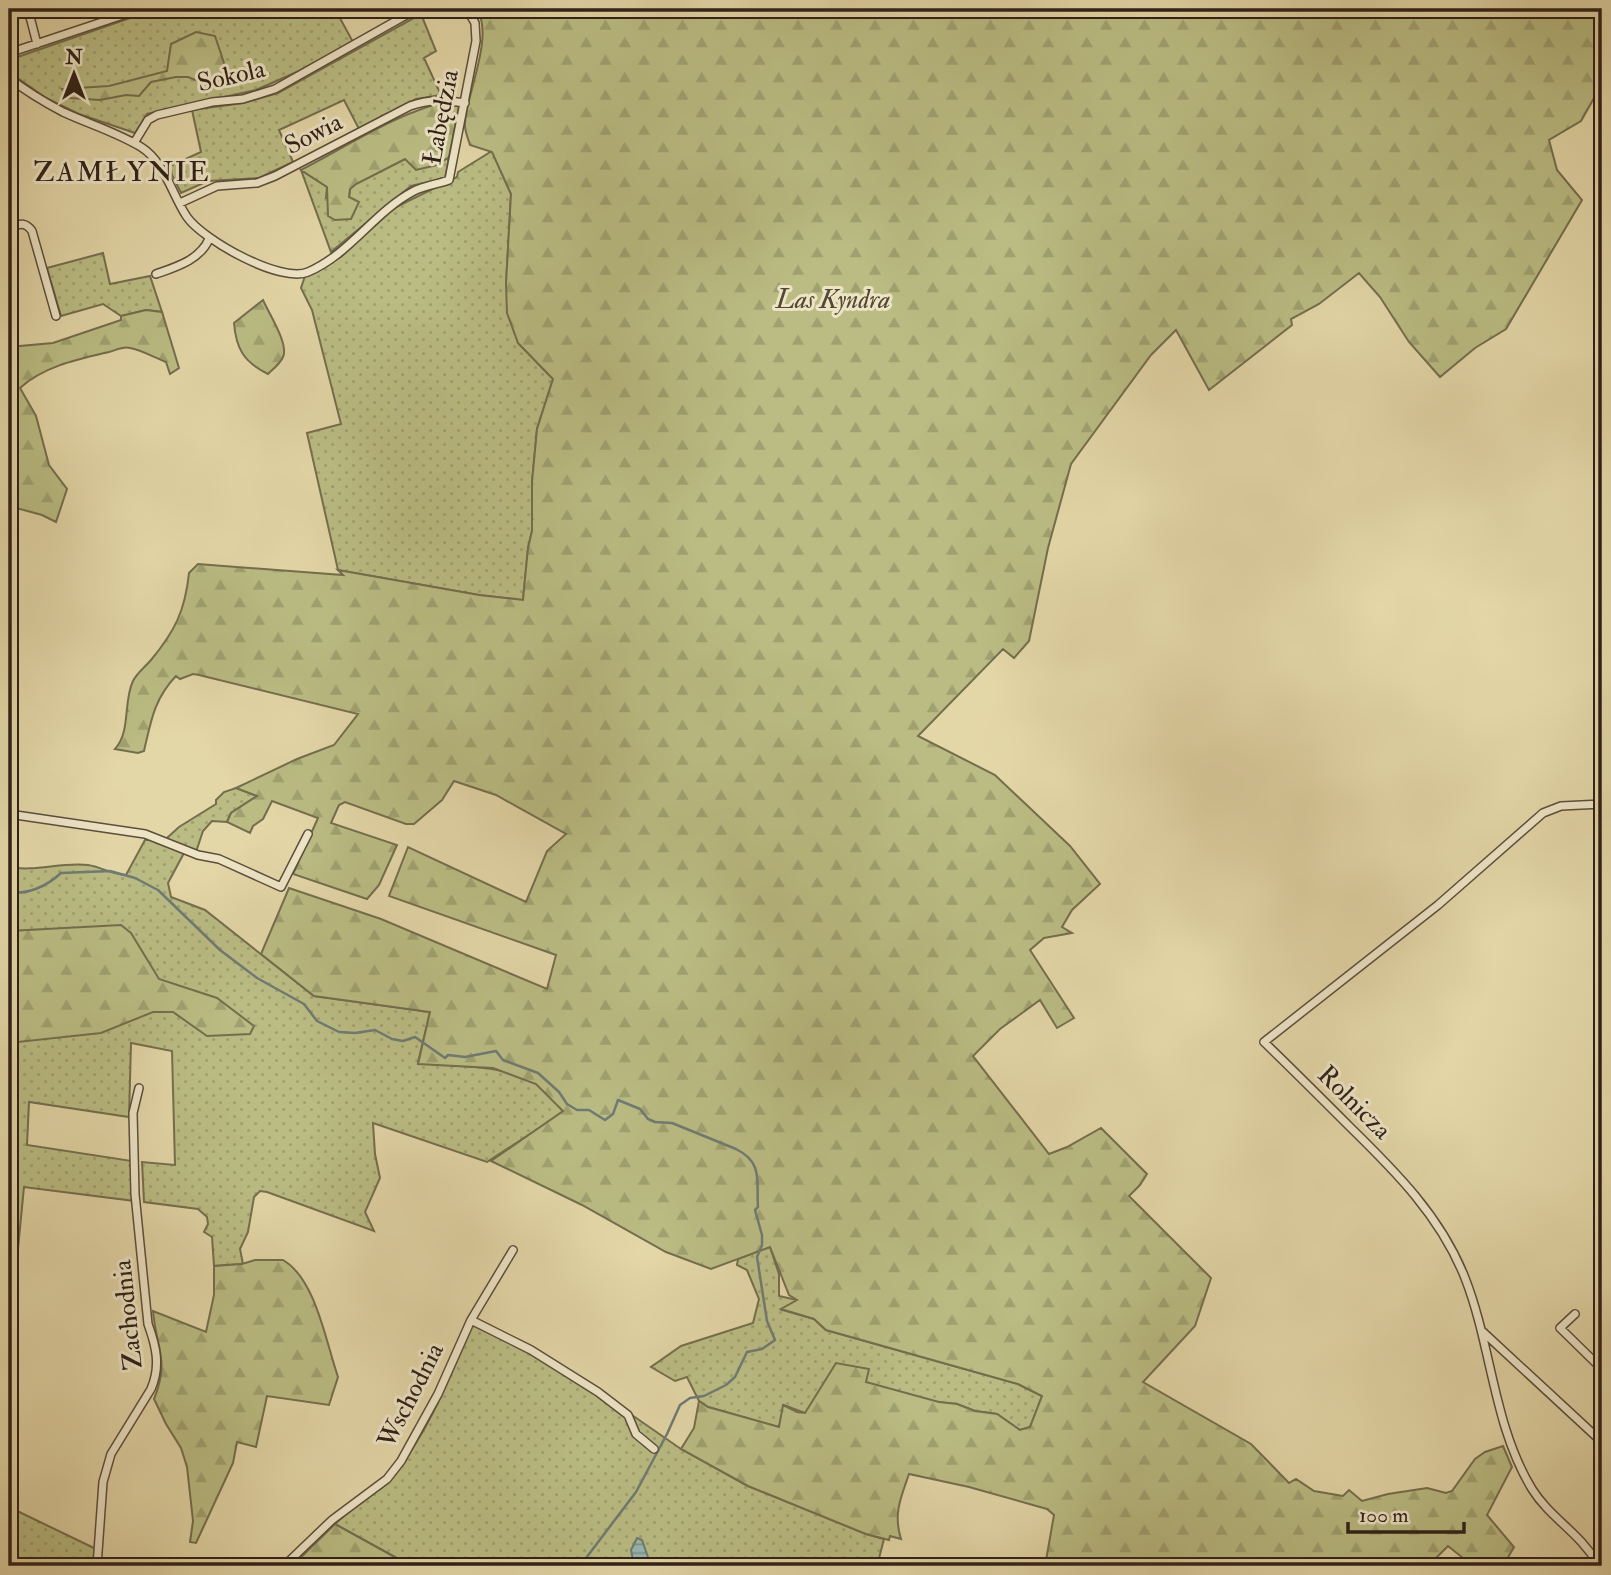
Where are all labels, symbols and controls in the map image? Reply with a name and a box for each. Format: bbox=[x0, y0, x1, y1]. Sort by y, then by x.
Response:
north arrow bbox=[38, 38, 108, 108]
text: N bbox=[64, 46, 83, 70]
street label: Sokola bbox=[194, 53, 269, 99]
street label: Łabędzia bbox=[416, 67, 466, 167]
street label: Sowia bbox=[279, 106, 348, 162]
district label: ZAMŁYNIE bbox=[33, 155, 211, 190]
park label: Las Kyndra bbox=[775, 284, 890, 316]
street label: Rolnicza bbox=[1311, 1059, 1398, 1147]
street label: Zachodnia bbox=[106, 1258, 150, 1372]
street label: Wschodnia bbox=[370, 1337, 451, 1454]
scale bar bbox=[1348, 1491, 1464, 1535]
text: 100 m bbox=[1359, 1502, 1409, 1529]

